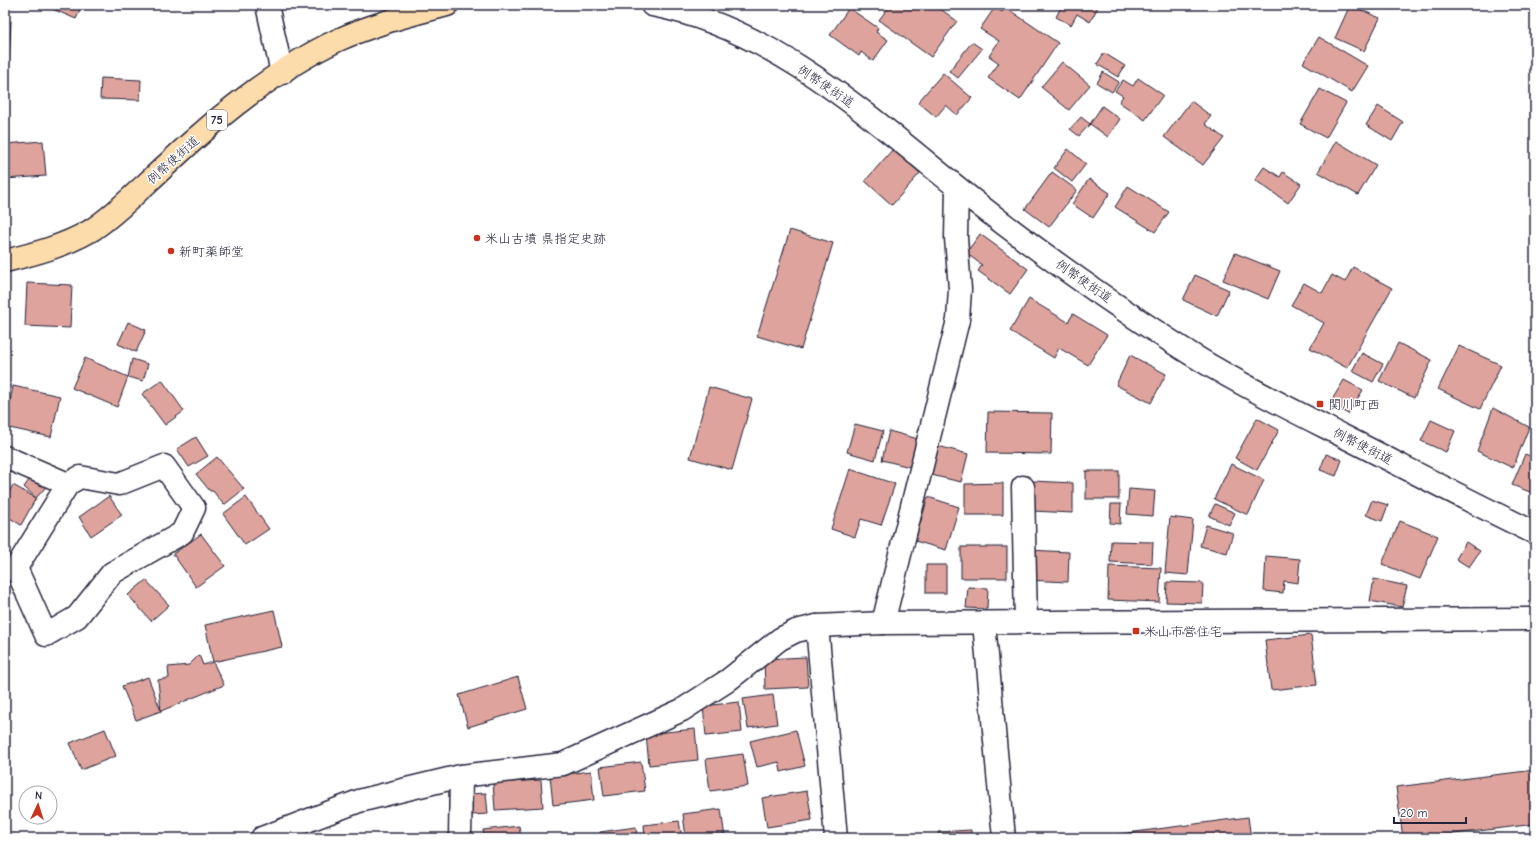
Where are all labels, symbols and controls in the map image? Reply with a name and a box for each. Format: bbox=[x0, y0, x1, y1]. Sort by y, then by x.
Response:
street label: 例幣使街道 bbox=[795, 62, 857, 110]
road number: 75 bbox=[207, 110, 227, 130]
street label: 例幣使街道 bbox=[144, 133, 202, 187]
place label: 米山古墳 県指定史跡 bbox=[485, 231, 606, 246]
marker: 米山古墳 県指定史跡 bbox=[472, 233, 482, 243]
place label: 新町薬師堂 bbox=[179, 244, 244, 259]
marker: 新町薬師堂 bbox=[166, 246, 176, 256]
street label: 例幣使街道 bbox=[1053, 256, 1115, 306]
place label: 関川町西 bbox=[1328, 397, 1380, 412]
marker: 関川町西 bbox=[1315, 399, 1325, 409]
street label: 例幣使街道 bbox=[1331, 425, 1395, 467]
place label: 米山市営住宅 bbox=[1144, 624, 1222, 639]
marker: 米山市営住宅 bbox=[1131, 626, 1141, 636]
north arrow bbox=[18, 785, 58, 825]
text: N bbox=[35, 789, 43, 802]
scale bar bbox=[1394, 799, 1466, 825]
text: 20 m bbox=[1400, 806, 1428, 820]

